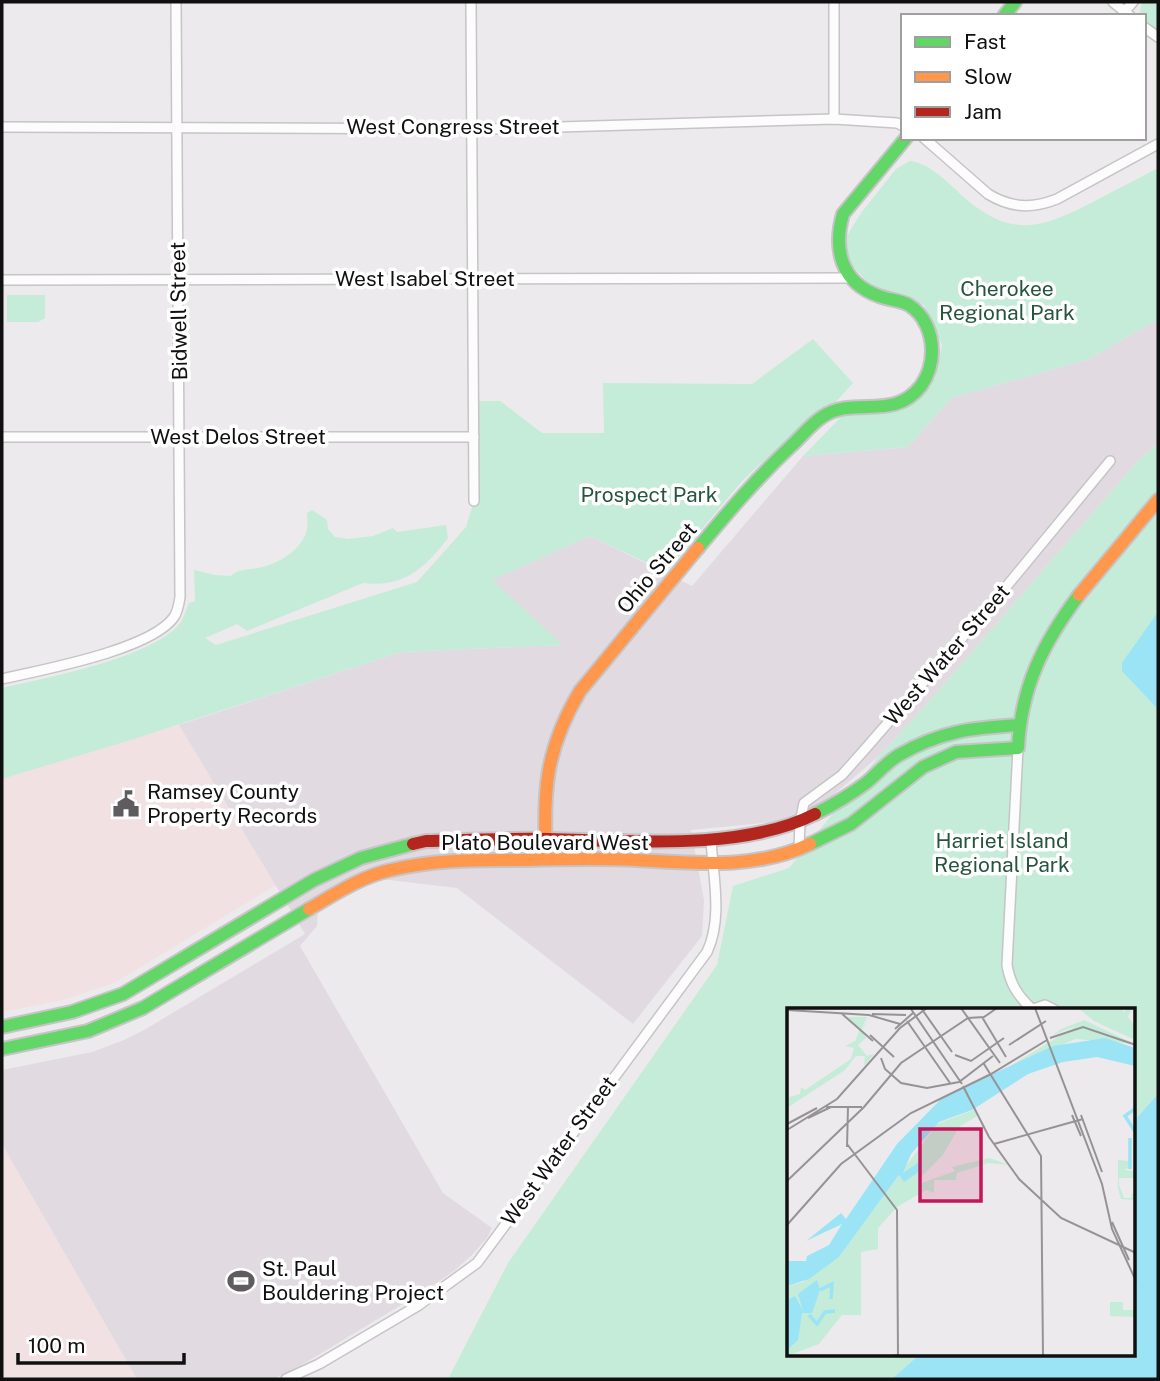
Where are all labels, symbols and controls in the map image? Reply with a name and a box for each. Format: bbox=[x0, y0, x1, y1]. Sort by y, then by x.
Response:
legend bbox=[901, 14, 1146, 140]
text: Fast bbox=[964, 29, 1006, 54]
text: Slow bbox=[964, 64, 1012, 89]
text: Jam bbox=[964, 99, 1002, 124]
street label: West Congress Street bbox=[346, 114, 560, 139]
street label: Bidwell Street bbox=[165, 241, 192, 381]
street label: West Isabel Street bbox=[335, 266, 515, 291]
park label: Cherokee Regional Park bbox=[939, 276, 1075, 325]
street label: West Delos Street bbox=[150, 424, 326, 449]
park label: Prospect Park bbox=[580, 482, 718, 507]
street label: Ohio Street bbox=[611, 517, 702, 618]
street label: West Water Street bbox=[879, 579, 1015, 730]
place label: Ramsey County Property Records bbox=[147, 779, 317, 828]
public building icon: Ramsey County Property Records bbox=[111, 789, 141, 819]
park label: Harriet Island Regional Park bbox=[934, 828, 1070, 877]
street label: Plato Boulevard West bbox=[441, 830, 649, 855]
inset map bbox=[787, 1008, 1136, 1356]
street label: West Water Street bbox=[496, 1071, 621, 1230]
place label: St. Paul Bouldering Project bbox=[262, 1256, 444, 1305]
sports icon: St. Paul Bouldering Project bbox=[226, 1266, 256, 1296]
scale bar bbox=[18, 1322, 184, 1366]
text: 100 m bbox=[28, 1333, 85, 1358]

